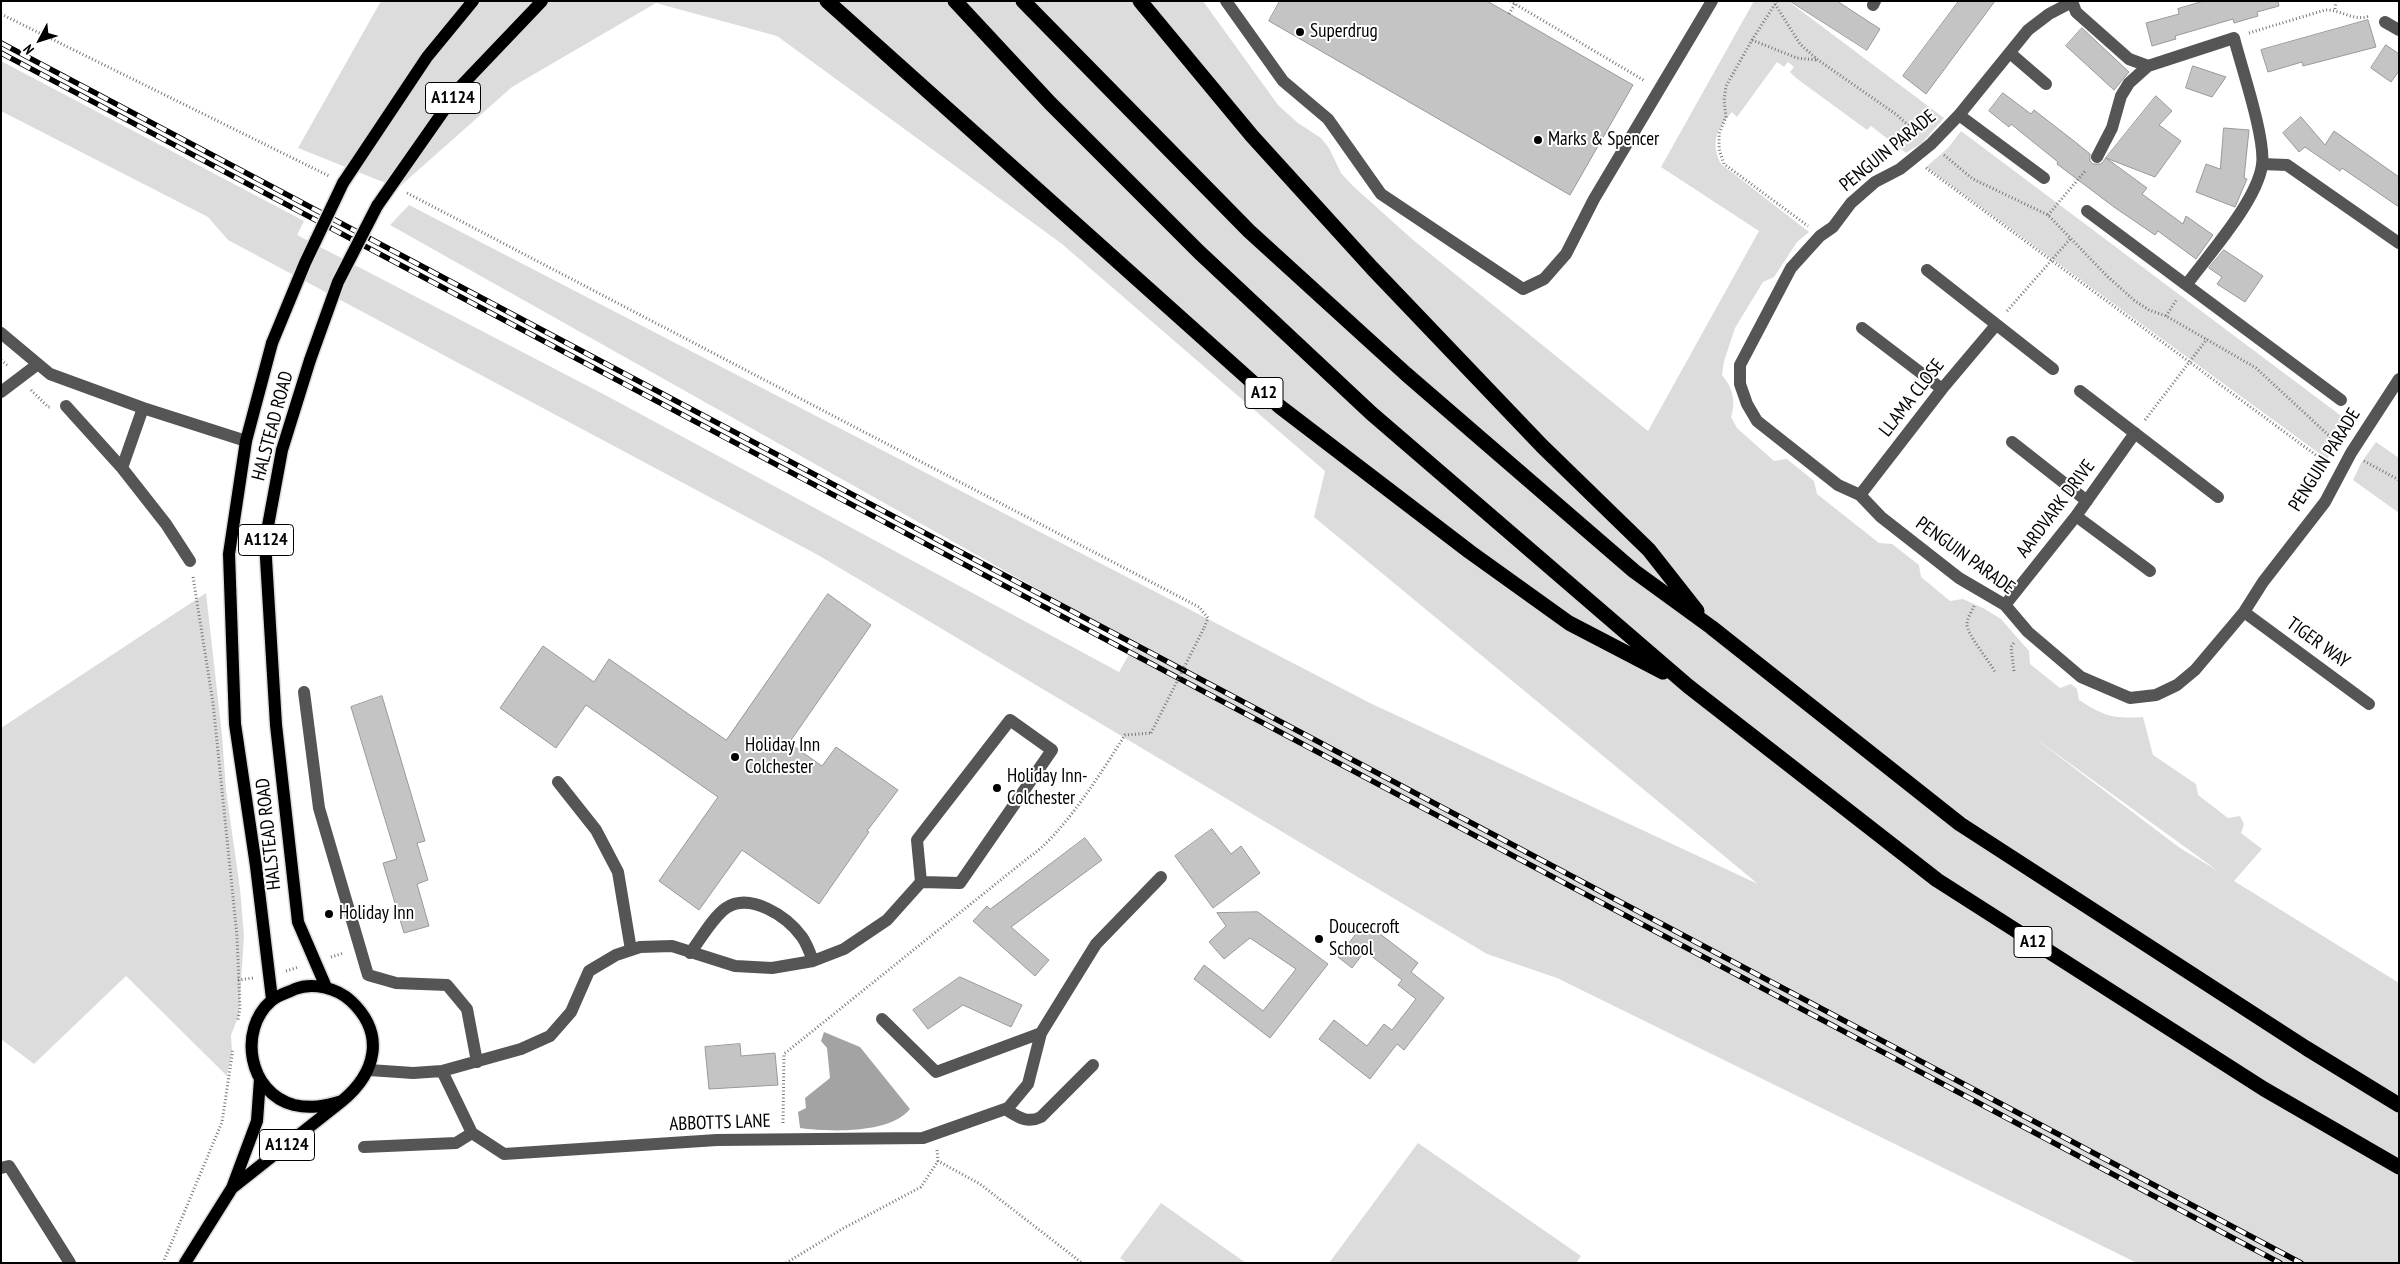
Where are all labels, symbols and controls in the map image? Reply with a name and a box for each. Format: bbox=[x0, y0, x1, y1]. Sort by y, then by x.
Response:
north arrow bbox=[15, 15, 65, 65]
place label: Superdrug bbox=[1310, 21, 1378, 43]
marker: Superdrug bbox=[1294, 26, 1306, 38]
text: N bbox=[19, 41, 38, 58]
road number: A1124 bbox=[426, 82, 480, 114]
street label: PENGUIN PARADE bbox=[1835, 105, 1941, 197]
place label: Marks & Spencer bbox=[1548, 129, 1659, 151]
marker: Marks & Spencer bbox=[1532, 134, 1544, 146]
street label: LLAMA CLOSE bbox=[1875, 355, 1949, 441]
street label: HALSTEAD ROAD bbox=[247, 369, 299, 483]
road number: A12 bbox=[1245, 378, 1283, 408]
street label: PENGUIN PARADE bbox=[2284, 404, 2366, 516]
street label: AARDVARK DRIVE bbox=[2012, 456, 2100, 562]
street label: PENGUIN PARADE bbox=[1911, 512, 2019, 600]
road number: A1124 bbox=[238, 524, 294, 556]
street label: TIGER WAY bbox=[2282, 613, 2354, 673]
place label: Holiday Inn Colchester bbox=[745, 735, 820, 779]
marker: Holiday Inn Colchester bbox=[729, 751, 741, 763]
place label: Holiday Inn- Colchester bbox=[1007, 766, 1088, 810]
street label: HALSTEAD ROAD bbox=[252, 777, 286, 891]
marker: Holiday Inn- Colchester bbox=[991, 782, 1003, 794]
place label: Holiday Inn bbox=[339, 903, 414, 925]
marker: Holiday Inn bbox=[323, 908, 335, 920]
place label: Doucecroft School bbox=[1329, 917, 1399, 961]
road number: A12 bbox=[2014, 926, 2052, 958]
marker: Doucecroft School bbox=[1313, 933, 1325, 945]
street label: ABBOTTS LANE bbox=[669, 1110, 771, 1136]
road number: A1124 bbox=[260, 1130, 314, 1160]

